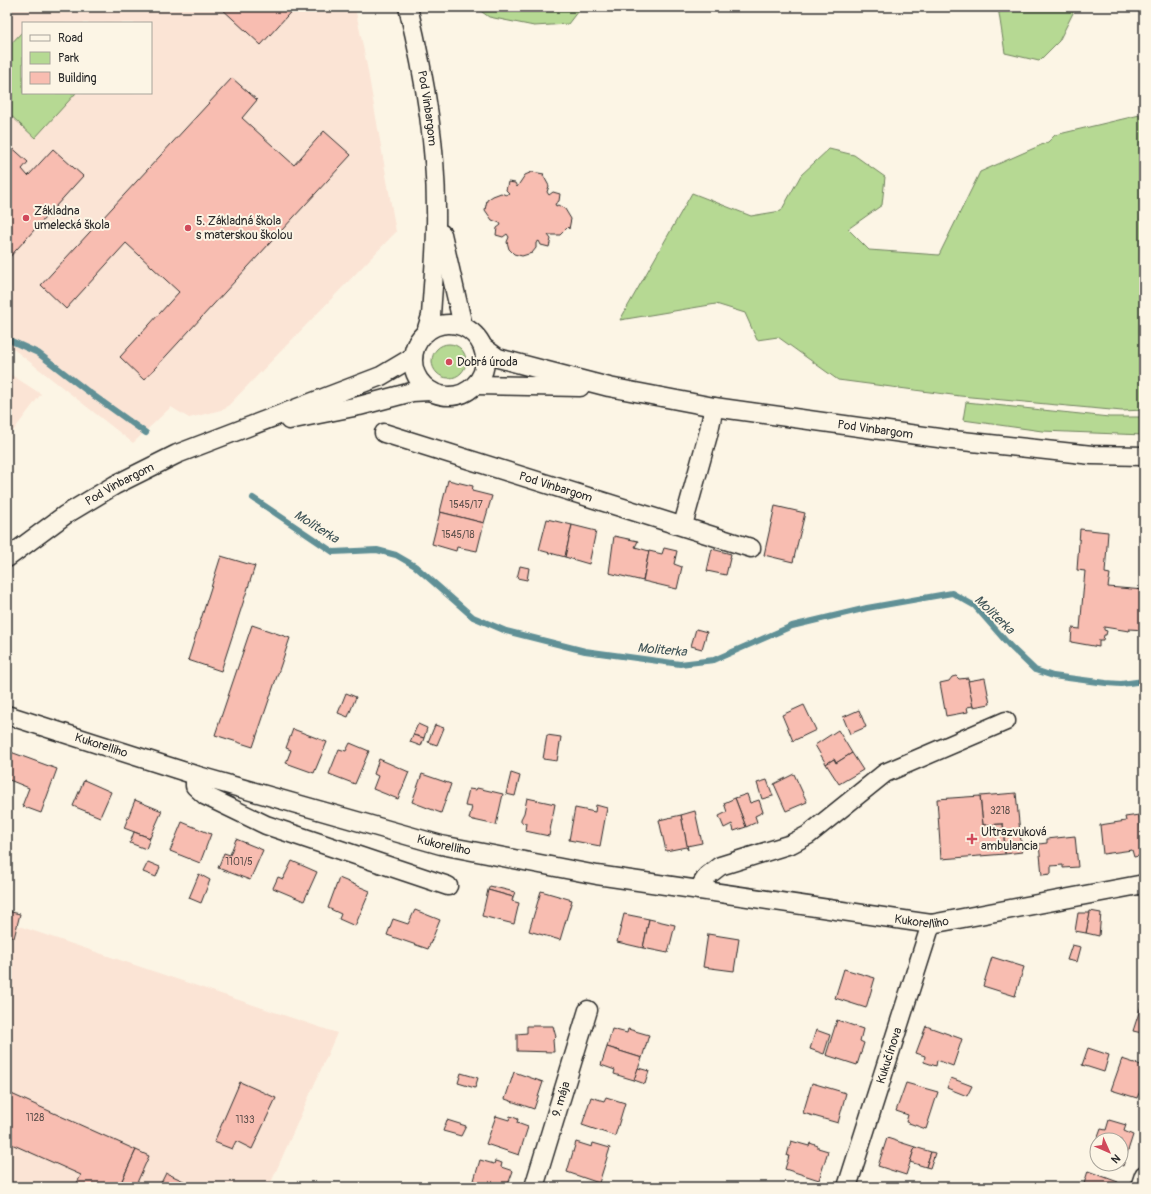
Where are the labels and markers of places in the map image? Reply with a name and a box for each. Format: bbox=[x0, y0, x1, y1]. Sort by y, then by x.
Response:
place label: Základna umelecká škola bbox=[34, 204, 110, 233]
marker: Základna umelecká škola bbox=[21, 213, 31, 223]
place label: 5. Základná škola s materskou školou bbox=[196, 214, 292, 243]
marker: 5. Základná škola s materskou školou bbox=[183, 223, 193, 233]
place label: Dobrá úroda bbox=[457, 355, 518, 370]
marker: Dobrá úroda bbox=[444, 357, 454, 367]
place label: Ultrazvuková ambulancia bbox=[981, 825, 1047, 854]
marker: Ultrazvuková ambulancia bbox=[966, 833, 978, 845]

